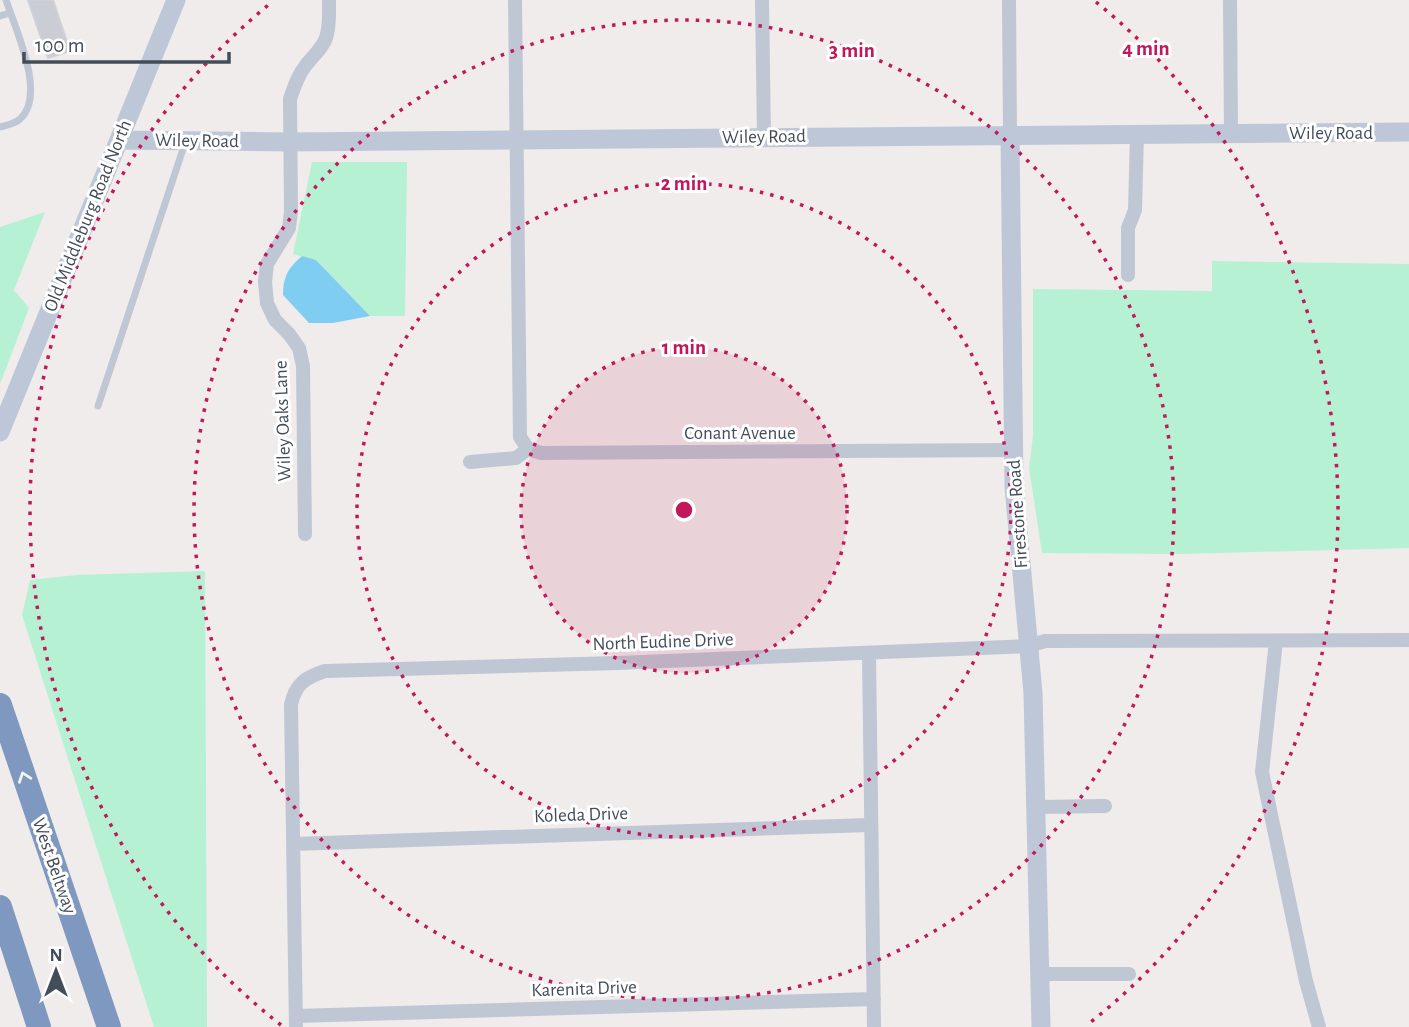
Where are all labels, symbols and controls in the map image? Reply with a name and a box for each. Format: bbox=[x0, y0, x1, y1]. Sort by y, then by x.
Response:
scale bar bbox=[24, 21, 229, 65]
text: 100 m bbox=[35, 35, 85, 56]
text: 4 min bbox=[1122, 38, 1170, 59]
text: 3 min bbox=[829, 40, 875, 61]
street label: Old Middleburg Road North bbox=[41, 117, 135, 315]
street label: Wiley Road bbox=[1289, 124, 1373, 143]
street label: Wiley Road bbox=[722, 127, 806, 147]
street label: Wiley Road bbox=[155, 131, 239, 151]
text: 2 min bbox=[661, 173, 707, 194]
text: 1 min bbox=[662, 337, 706, 358]
street label: Wiley Oaks Lane bbox=[271, 360, 295, 482]
street label: Conant Avenue bbox=[684, 424, 796, 443]
street label: Firestone Road bbox=[1005, 459, 1031, 569]
centre of rings bbox=[672, 498, 696, 522]
street label: North Eudine Drive bbox=[592, 630, 734, 654]
one-way arrow bbox=[18, 771, 32, 783]
street label: Koleda Drive bbox=[534, 804, 628, 826]
street label: West Beltway bbox=[29, 816, 79, 916]
north arrow bbox=[21, 936, 91, 1006]
text: N bbox=[49, 946, 63, 965]
street label: Karenita Drive bbox=[531, 978, 637, 1000]

